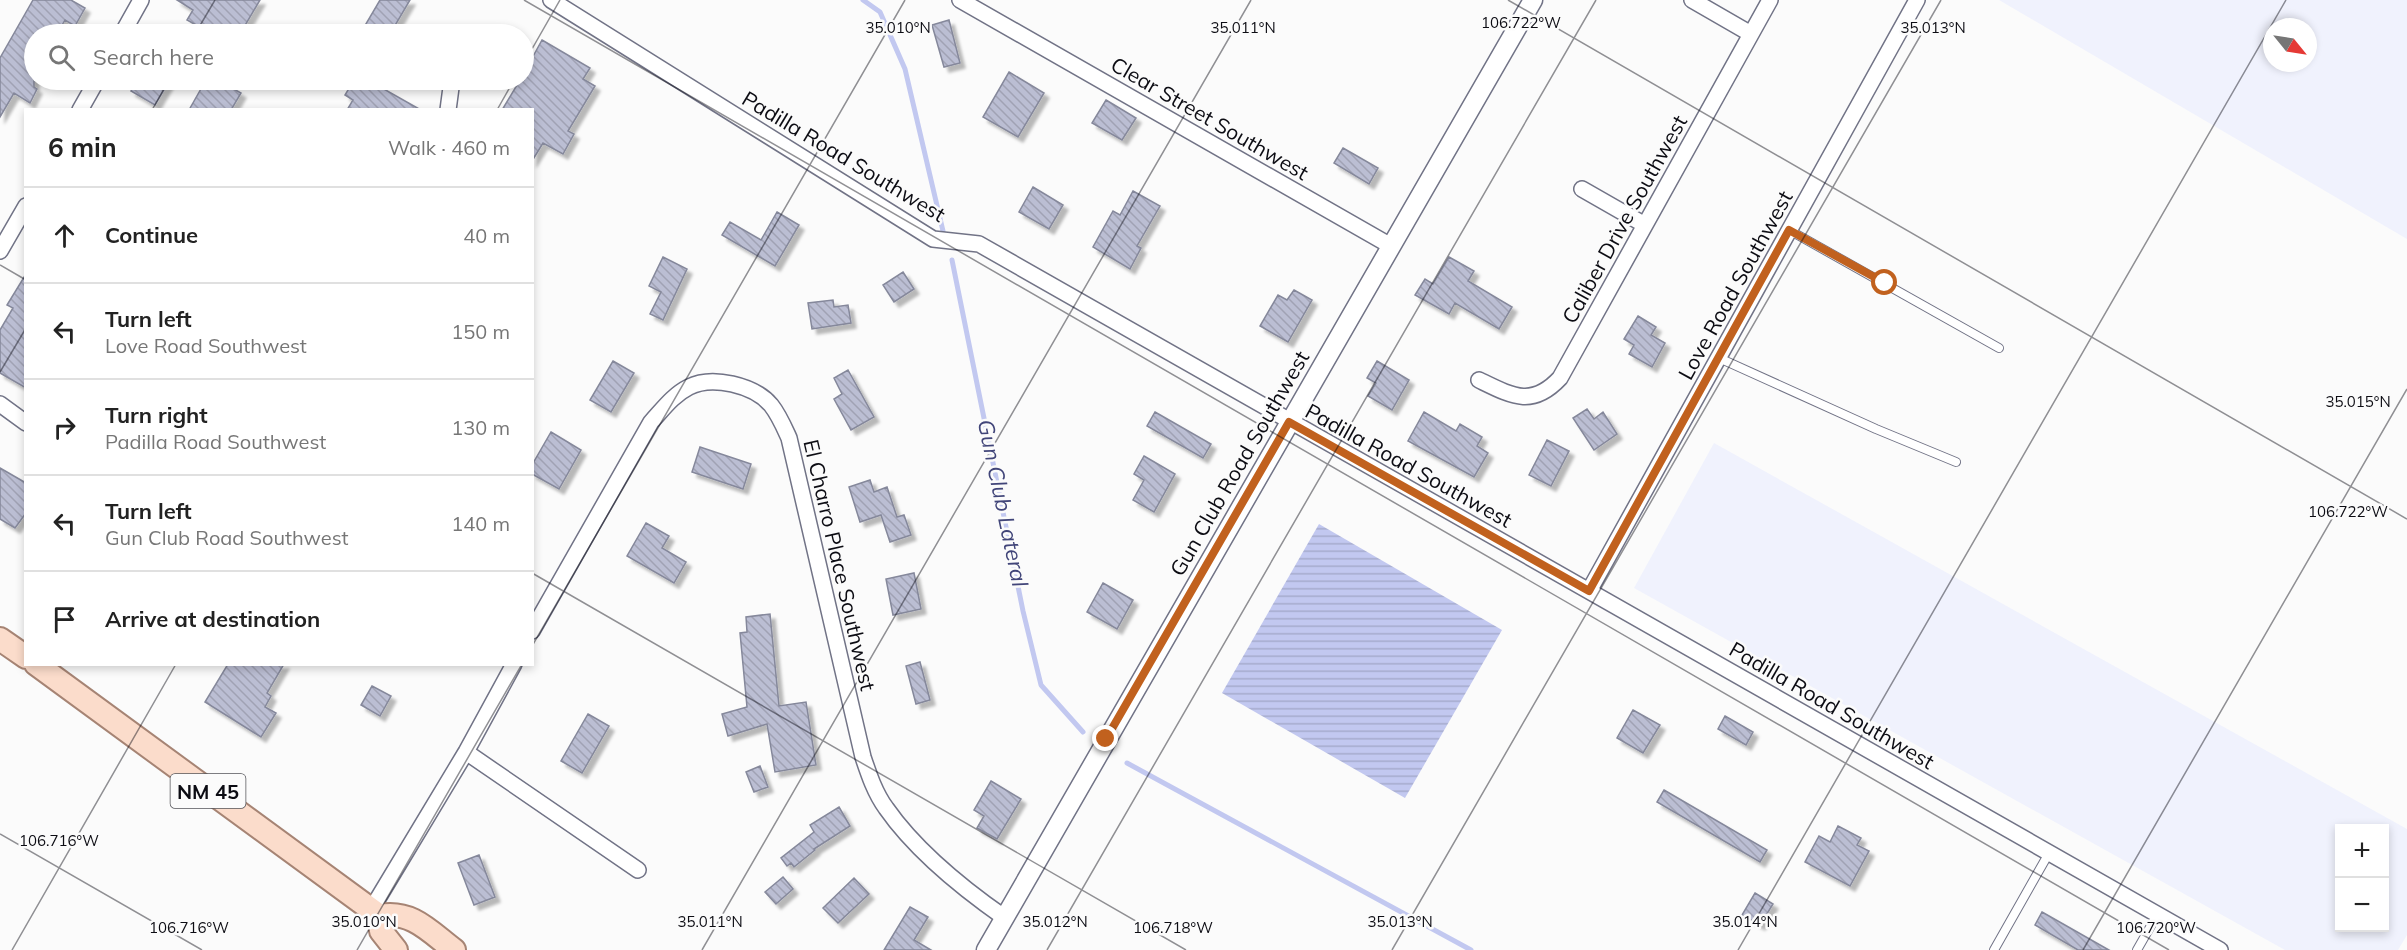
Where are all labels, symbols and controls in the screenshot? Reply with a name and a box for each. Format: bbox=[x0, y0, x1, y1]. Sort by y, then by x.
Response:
text: 106.722°W bbox=[1481, 13, 1561, 32]
text: 35.010°N bbox=[865, 18, 931, 37]
text: 35.011°N bbox=[1210, 18, 1276, 37]
text: 35.013°N bbox=[1900, 18, 1966, 37]
north arrow bbox=[2263, 18, 2317, 72]
search box bbox=[24, 24, 534, 90]
icon: search bbox=[45, 41, 78, 74]
text: Search here bbox=[93, 43, 214, 71]
street label: Clear Street Southwest bbox=[1107, 51, 1313, 185]
street label: Padilla Road Southwest bbox=[738, 85, 950, 227]
street label: Caliber Drive Southwest bbox=[1556, 110, 1692, 328]
text: 6 min bbox=[48, 131, 117, 164]
text: Walk · 460 m bbox=[388, 135, 510, 160]
street label: Love Road Southwest bbox=[1672, 186, 1798, 384]
icon: ahead bbox=[48, 219, 81, 252]
text: Continue bbox=[105, 221, 198, 249]
text: 40 m bbox=[463, 223, 510, 248]
route start bbox=[1871, 269, 1897, 295]
text: Turn left bbox=[105, 305, 192, 333]
icon: left bbox=[48, 315, 81, 348]
text: 150 m bbox=[451, 319, 510, 344]
text: Love Road Southwest bbox=[105, 333, 307, 358]
street label: Gun Club Road Southwest bbox=[1164, 346, 1314, 580]
text: 35.015°N bbox=[2325, 392, 2391, 411]
street label: Padilla Road Southwest bbox=[1301, 397, 1517, 533]
text: Turn right bbox=[105, 401, 208, 429]
icon: right bbox=[48, 411, 81, 444]
text: 130 m bbox=[451, 415, 510, 440]
water label: Gun Club Lateral bbox=[972, 417, 1035, 590]
text: Padilla Road Southwest bbox=[105, 429, 326, 454]
street label: El Charro Place Southwest bbox=[798, 437, 882, 693]
text: Turn left bbox=[105, 497, 192, 525]
text: 106.722°W bbox=[2308, 502, 2388, 521]
icon: left bbox=[48, 507, 81, 540]
text: 140 m bbox=[451, 511, 510, 536]
text: Gun Club Road Southwest bbox=[105, 525, 349, 550]
icon: arrive bbox=[48, 603, 81, 636]
text: Arrive at destination bbox=[105, 605, 320, 633]
street label: Padilla Road Southwest bbox=[1725, 636, 1939, 774]
route end bbox=[1092, 725, 1118, 751]
road number: NM 45 bbox=[170, 774, 246, 808]
map controls bbox=[2335, 824, 2389, 932]
button: + bbox=[2335, 824, 2389, 878]
text: 106.716°W bbox=[19, 831, 99, 850]
button: − bbox=[2335, 878, 2389, 932]
text: 35.010°N bbox=[331, 912, 397, 931]
text: 35.011°N bbox=[677, 912, 743, 931]
text: 35.012°N bbox=[1022, 912, 1088, 931]
text: 35.013°N bbox=[1367, 912, 1433, 931]
text: 35.014°N bbox=[1712, 912, 1778, 931]
text: 106.716°W bbox=[149, 918, 229, 937]
text: 106.718°W bbox=[1133, 918, 1213, 937]
text: 106.720°W bbox=[2116, 918, 2196, 937]

